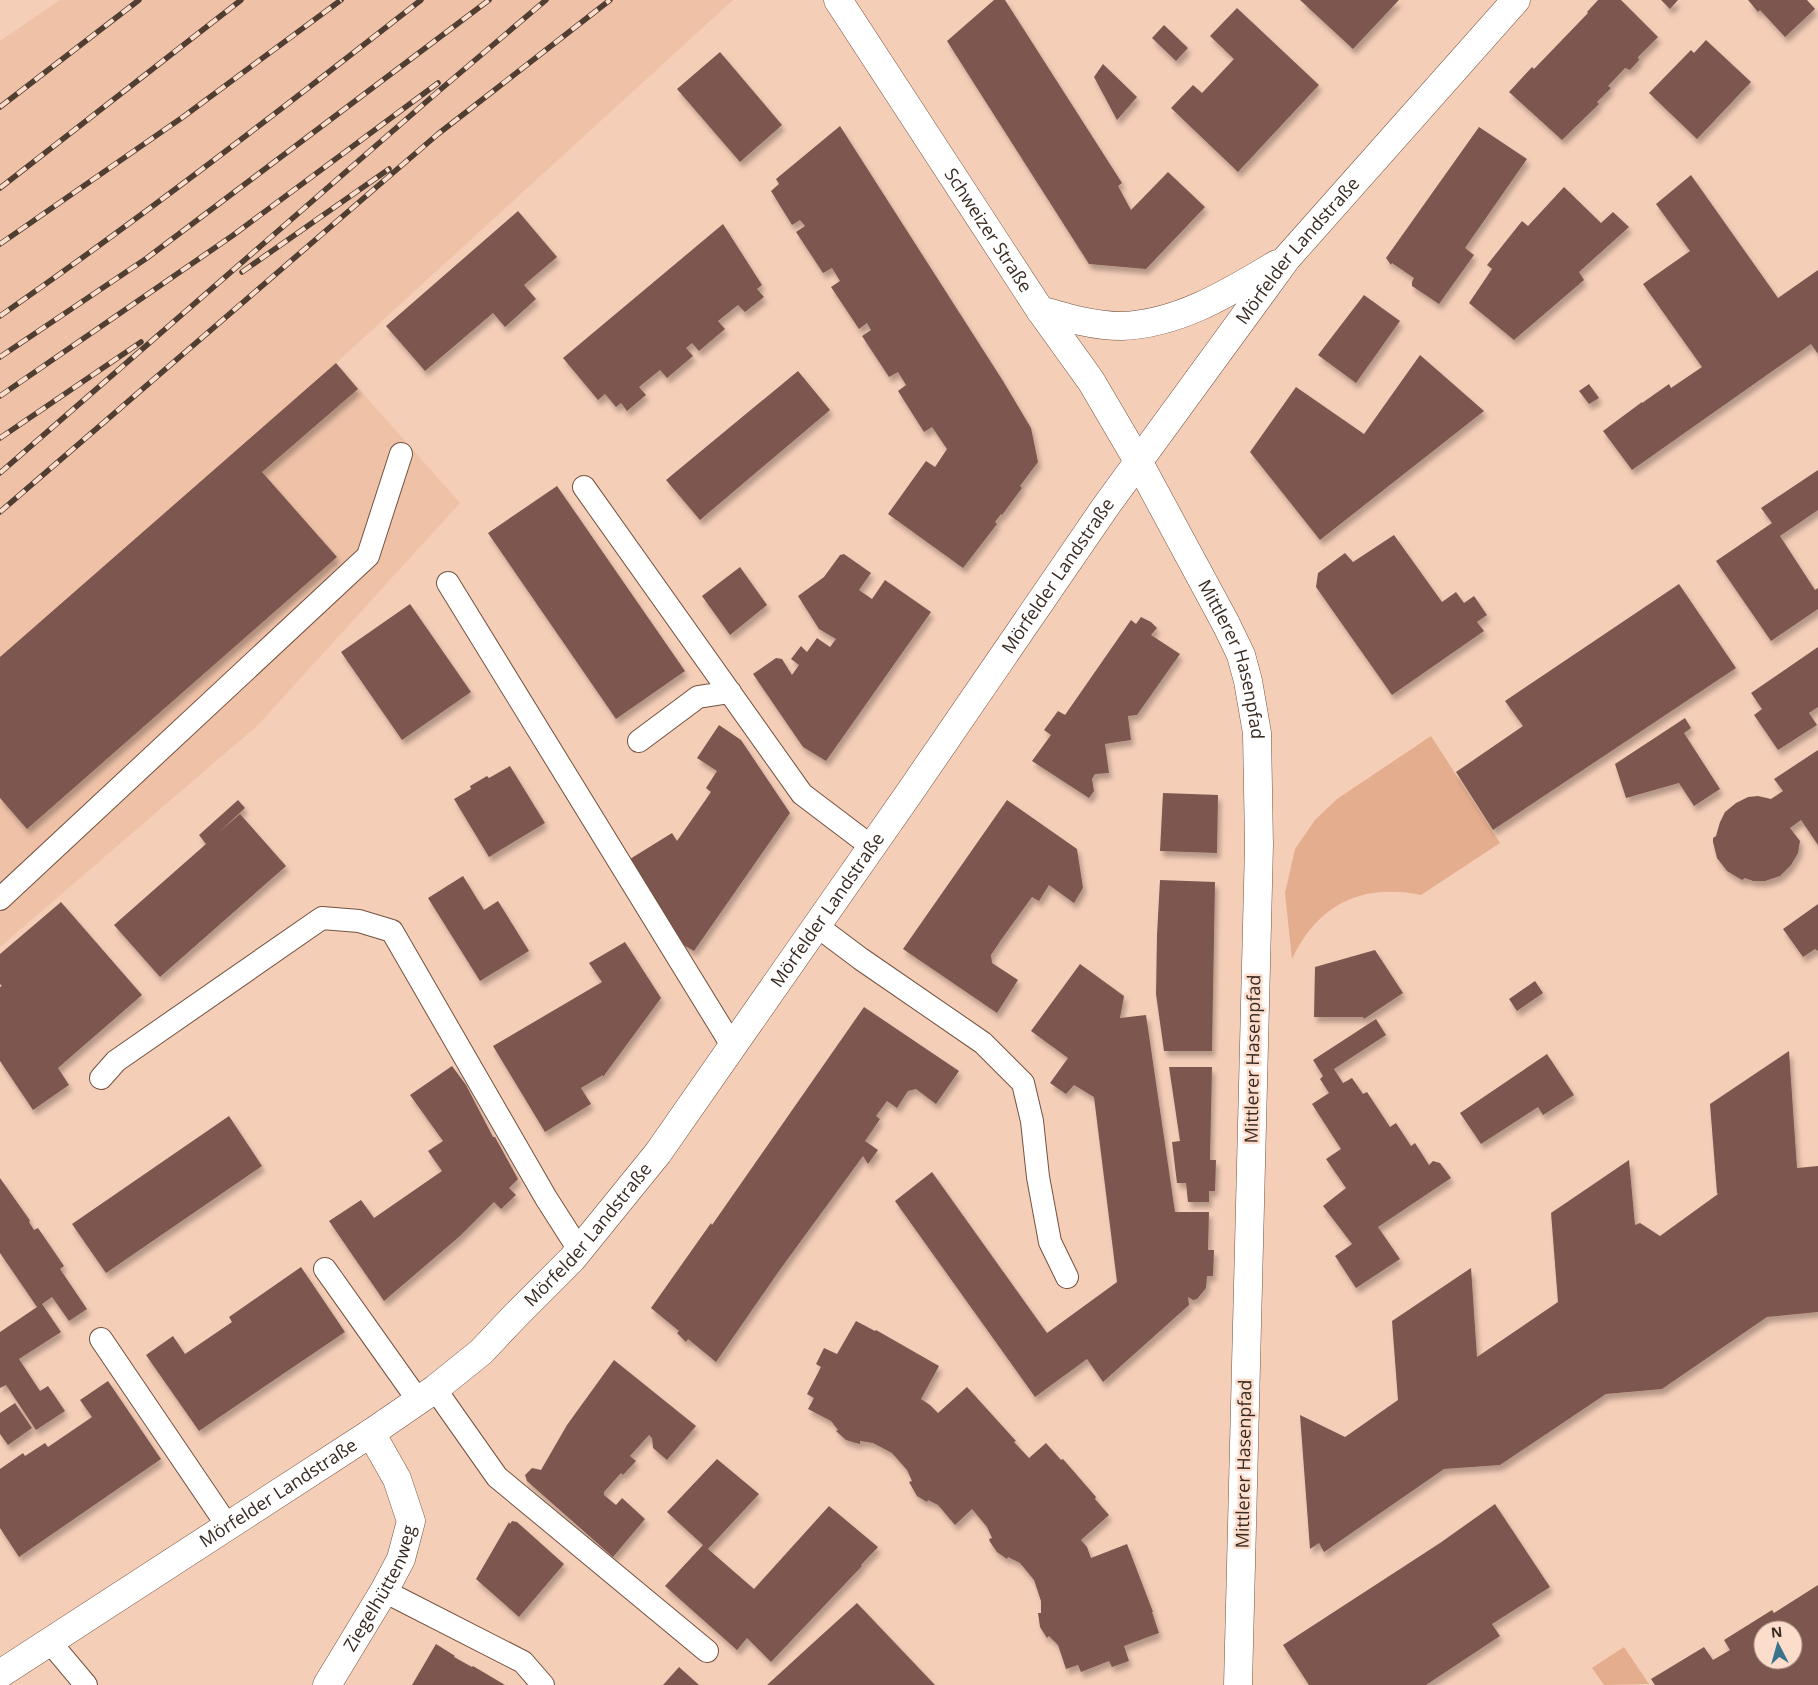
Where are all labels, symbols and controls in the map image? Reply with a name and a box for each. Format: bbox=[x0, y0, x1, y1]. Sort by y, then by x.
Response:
street label: Schweizer Straße bbox=[940, 163, 1038, 297]
street label: Mörfelder Landstraße bbox=[1230, 172, 1364, 329]
street label: Mörfelder Landstraße bbox=[996, 493, 1119, 658]
street label: Mittlerer Hasenpfad bbox=[1193, 575, 1270, 739]
street label: Mörfelder Landstraße bbox=[764, 827, 889, 992]
street label: Mittlerer Hasenpfad bbox=[1239, 974, 1265, 1144]
street label: Mörfelder Landstraße bbox=[518, 1157, 656, 1311]
street label: Mittlerer Hasenpfad bbox=[1230, 1379, 1256, 1549]
street label: Mörfelder Landstraße bbox=[194, 1432, 361, 1552]
street label: Ziegelhüttenweg bbox=[337, 1522, 420, 1655]
north arrow bbox=[1753, 1620, 1803, 1670]
text: N bbox=[1770, 1622, 1783, 1642]

